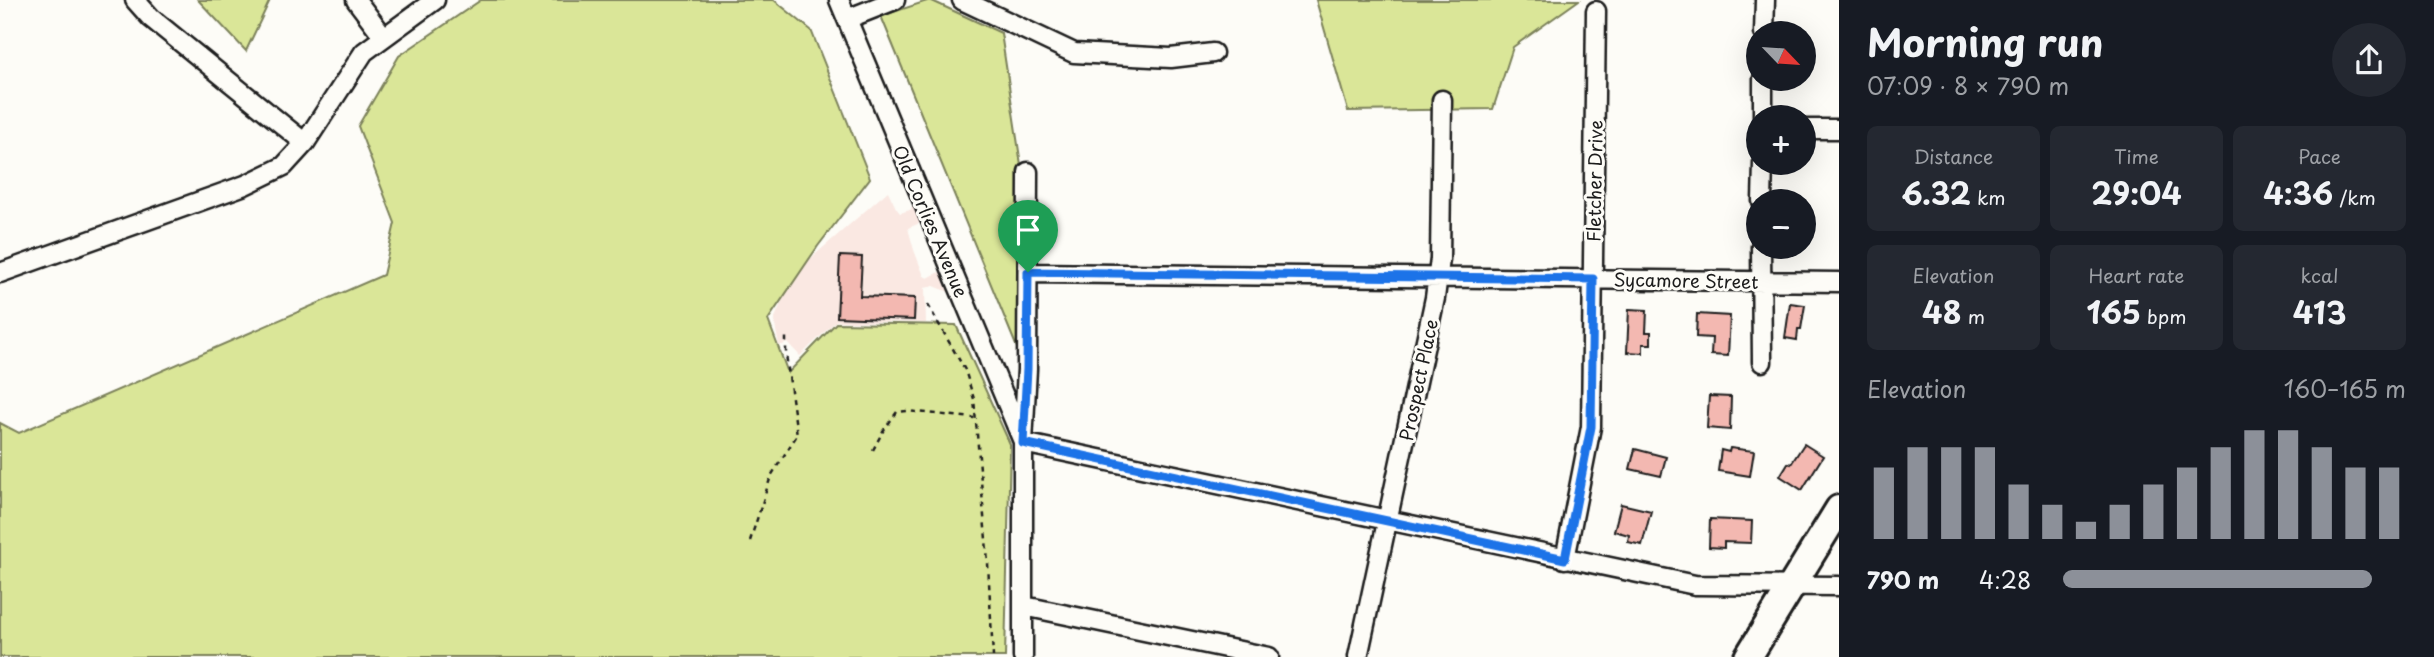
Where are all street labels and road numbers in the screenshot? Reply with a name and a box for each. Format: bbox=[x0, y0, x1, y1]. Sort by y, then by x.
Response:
street label: Fletcher Drive bbox=[1579, 120, 1609, 242]
street label: Old Corlies Avenue bbox=[887, 141, 975, 302]
street label: Sycamore Street bbox=[1613, 265, 1759, 295]
street label: Prospect Place bbox=[1392, 317, 1444, 443]

